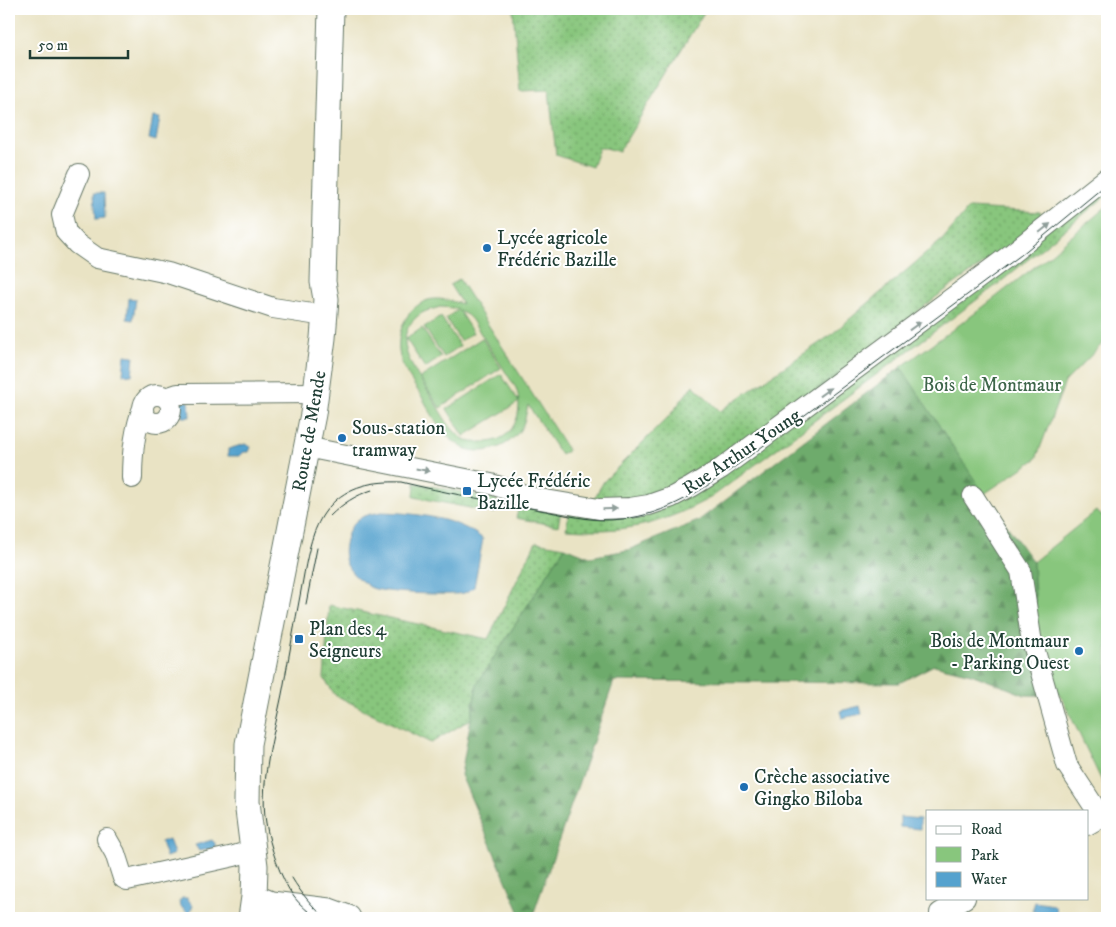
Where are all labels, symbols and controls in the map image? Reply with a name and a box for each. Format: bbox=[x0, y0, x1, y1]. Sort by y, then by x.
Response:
scale bar bbox=[30, 28, 128, 60]
text: 50 m bbox=[38, 36, 68, 55]
one-way arrow bbox=[1038, 222, 1051, 233]
place label: Lycée agricole Frédéric Bazille bbox=[497, 227, 617, 272]
marker: Lycée agricole Frédéric Bazille bbox=[481, 242, 493, 254]
one-way arrow bbox=[908, 320, 921, 331]
street label: Route de Mende bbox=[288, 369, 331, 494]
park label: Bois de Montmaur bbox=[923, 374, 1061, 397]
one-way arrow bbox=[818, 387, 832, 397]
street label: Rue Arthur Young bbox=[678, 404, 806, 500]
place label: Sous-station tramway bbox=[352, 417, 445, 462]
marker: Sous-station tramway bbox=[336, 432, 348, 444]
one-way arrow bbox=[415, 467, 431, 475]
place label: Lycée Frédéric Bazille bbox=[477, 470, 591, 515]
marker: Lycée Frédéric Bazille bbox=[461, 485, 473, 497]
one-way arrow bbox=[602, 505, 618, 513]
place label: Plan des 4 Seigneurs bbox=[309, 618, 387, 663]
place label: Bois de Montmaur - Parking Ouest bbox=[930, 630, 1069, 675]
marker: Plan des 4 Seigneurs bbox=[293, 633, 305, 645]
marker: Bois de Montmaur - Parking Ouest bbox=[1073, 645, 1085, 657]
place label: Crèche associative Gingko Biloba bbox=[754, 766, 890, 811]
marker: Crèche associative Gingko Biloba bbox=[738, 781, 750, 793]
legend bbox=[926, 810, 1088, 900]
text: Road bbox=[971, 820, 1003, 839]
text: Park bbox=[971, 846, 1000, 865]
text: Water bbox=[970, 870, 1007, 889]

